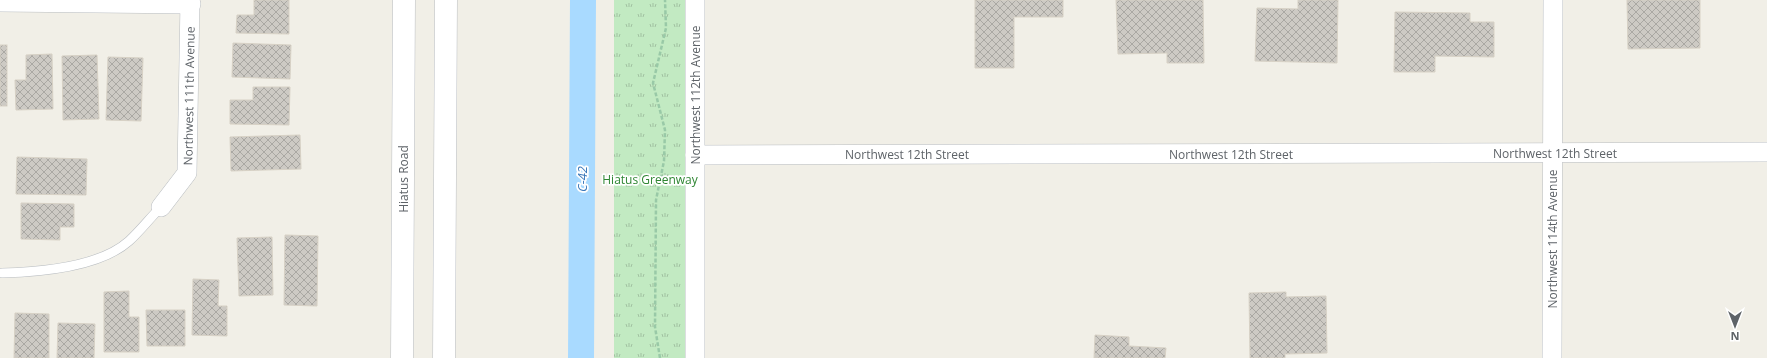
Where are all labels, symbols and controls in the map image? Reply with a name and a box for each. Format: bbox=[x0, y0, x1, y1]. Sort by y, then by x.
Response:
street label: Northwest 112th Avenue bbox=[687, 25, 704, 165]
street label: Northwest 111th Avenue bbox=[179, 26, 199, 166]
street label: Hiatus Road bbox=[395, 145, 412, 213]
street label: Northwest 12th Street bbox=[1493, 145, 1617, 162]
street label: Northwest 12th Street bbox=[845, 146, 969, 163]
street label: Northwest 12th Street bbox=[1169, 146, 1293, 163]
water label: C-42 bbox=[573, 166, 591, 192]
street label: Northwest 114th Avenue bbox=[1544, 169, 1561, 309]
park label: Hiatus Greenway bbox=[602, 171, 699, 188]
north arrow bbox=[1715, 306, 1755, 346]
text: N bbox=[1731, 329, 1739, 344]

